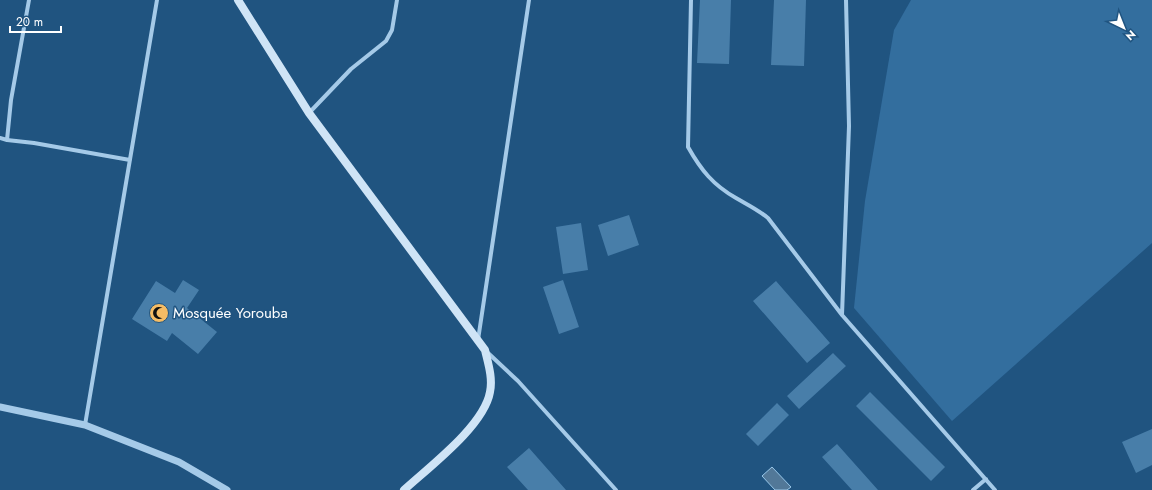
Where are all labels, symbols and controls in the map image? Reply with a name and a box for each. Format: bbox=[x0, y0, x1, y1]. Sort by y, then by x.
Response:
scale bar bbox=[10, 8, 61, 34]
north arrow bbox=[1104, 8, 1144, 48]
text: 20 m bbox=[16, 13, 43, 31]
text: N bbox=[1122, 26, 1139, 44]
mosque icon: Mosquée Yorouba bbox=[148, 302, 170, 324]
place label: Mosquée Yorouba bbox=[173, 302, 288, 324]

